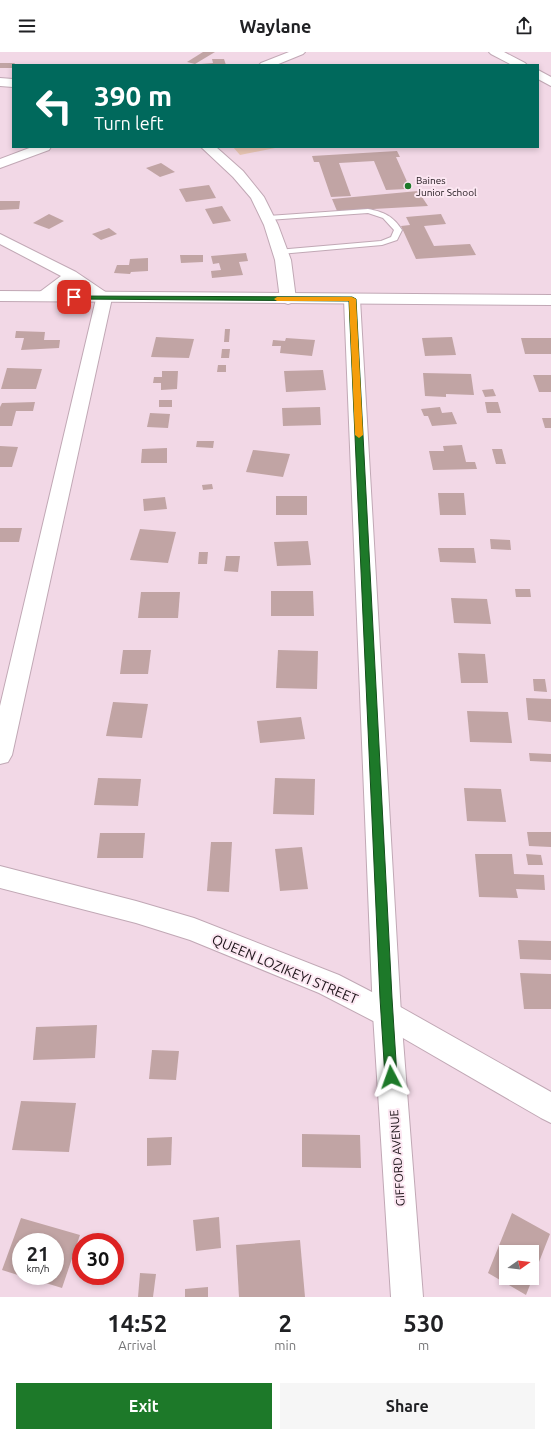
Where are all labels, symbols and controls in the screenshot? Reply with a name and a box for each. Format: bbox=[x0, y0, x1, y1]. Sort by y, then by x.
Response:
icon: menu bbox=[16, 15, 38, 37]
icon: share bbox=[513, 15, 535, 37]
text: Waylane bbox=[240, 16, 311, 36]
icon: left bbox=[28, 80, 80, 132]
text: 390 m bbox=[94, 80, 172, 111]
text: Turn left bbox=[94, 113, 164, 133]
place label: Baines Junior School bbox=[416, 175, 477, 198]
marker: Baines Junior School bbox=[403, 181, 413, 191]
pin bbox=[57, 280, 91, 314]
icon: arrive bbox=[63, 286, 85, 308]
street label: QUEEN LOZIKEYI STREET bbox=[210, 931, 361, 1007]
position arrow bbox=[370, 1056, 412, 1098]
street label: GIFFORD AVENUE bbox=[387, 1109, 407, 1207]
speed limit sign: 30 bbox=[72, 1233, 124, 1285]
text: 21 bbox=[27, 1242, 49, 1265]
north arrow bbox=[499, 1245, 539, 1285]
map controls bbox=[499, 1245, 539, 1285]
text: km/h bbox=[26, 1263, 50, 1274]
text: 14:52 bbox=[107, 1310, 167, 1337]
text: 2 bbox=[278, 1310, 292, 1337]
text: 530 bbox=[403, 1310, 444, 1337]
text: Arrival bbox=[118, 1338, 156, 1352]
text: min bbox=[274, 1338, 296, 1352]
text: m bbox=[418, 1338, 429, 1352]
button: Exit bbox=[16, 1383, 272, 1429]
button: Share bbox=[280, 1383, 535, 1429]

